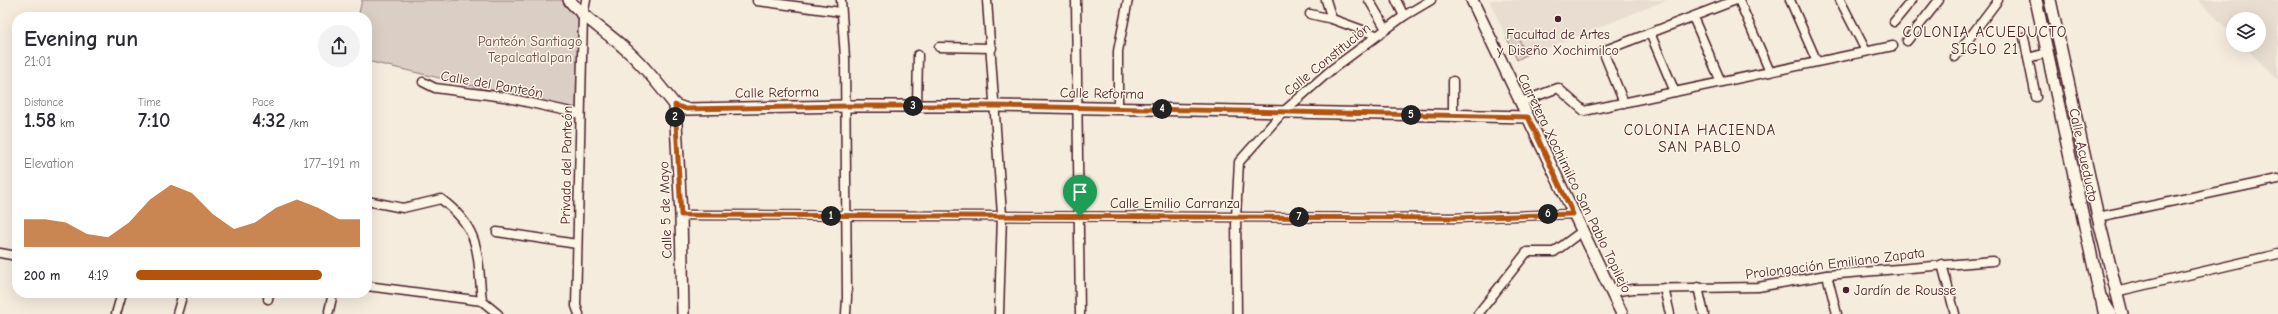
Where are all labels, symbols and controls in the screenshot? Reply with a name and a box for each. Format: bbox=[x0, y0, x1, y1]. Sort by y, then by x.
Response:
map controls bbox=[2226, 12, 2266, 52]
button: layers bbox=[2226, 12, 2266, 52]
marker: Facultad de Artes y Diseño Xochimilco bbox=[1553, 14, 1563, 24]
street label: Calle Constitución bbox=[1281, 19, 1374, 100]
district label: COLONIA ACUEDUCTO SIGLO 21 bbox=[1903, 23, 2067, 58]
button: share bbox=[318, 25, 360, 67]
text: Evening run bbox=[24, 26, 138, 52]
place label: Facultad de Artes y Diseño Xochimilco bbox=[1496, 26, 1619, 59]
park label: Panteón Santiago Tepalcatlalpan bbox=[478, 33, 582, 66]
text: 21:01 bbox=[24, 54, 51, 69]
street label: Calle del Panteón bbox=[439, 67, 544, 102]
street label: Carretera Xochimilco San Pablo Topilejo bbox=[1514, 71, 1635, 296]
street label: Calle Reforma bbox=[735, 83, 819, 102]
street label: Calle Reforma bbox=[1060, 84, 1144, 103]
text: Distance bbox=[24, 96, 63, 109]
text: Time bbox=[138, 96, 161, 109]
text: Pace bbox=[252, 96, 274, 109]
pin: 3 bbox=[903, 96, 923, 116]
text: 3 bbox=[910, 99, 916, 112]
pin: 4 bbox=[1152, 99, 1172, 119]
text: 4 bbox=[1159, 102, 1165, 115]
street label: Privada del Panteón bbox=[557, 105, 576, 225]
pin: 5 bbox=[1401, 105, 1421, 125]
pin: 2 bbox=[665, 107, 685, 127]
street label: Calle Acueducto bbox=[2065, 107, 2102, 203]
text: 5 bbox=[1408, 108, 1414, 121]
text: 1.58 bbox=[24, 109, 56, 132]
text: 7:10 bbox=[138, 109, 170, 132]
text: 4:32 bbox=[252, 109, 285, 132]
text: 2 bbox=[672, 110, 678, 123]
text: km bbox=[56, 117, 74, 130]
text: /km bbox=[285, 117, 308, 130]
district label: COLONIA HACIENDA SAN PABLO bbox=[1624, 121, 1776, 156]
text: Elevation bbox=[24, 156, 74, 171]
text: 177–191 m bbox=[304, 156, 360, 171]
street label: Calle 5 de Mayo bbox=[655, 161, 676, 259]
pin bbox=[1063, 175, 1097, 216]
icon: arrive bbox=[1069, 181, 1091, 203]
street label: Calle Emilio Carranza bbox=[1110, 195, 1240, 212]
pin: 6 bbox=[1538, 204, 1558, 224]
pin: 1 bbox=[821, 206, 841, 226]
pin: 7 bbox=[1289, 207, 1309, 227]
text: 6 bbox=[1545, 207, 1551, 220]
text: 1 bbox=[829, 209, 833, 222]
text: 7 bbox=[1297, 210, 1301, 223]
street label: Prolongación Emiliano Zapata bbox=[1744, 244, 1926, 283]
text: 200 m bbox=[24, 268, 60, 283]
text: 4:19 bbox=[88, 268, 109, 283]
place label: Jardín de Rousse bbox=[1854, 282, 1956, 299]
marker: Jardín de Rousse bbox=[1841, 285, 1851, 295]

